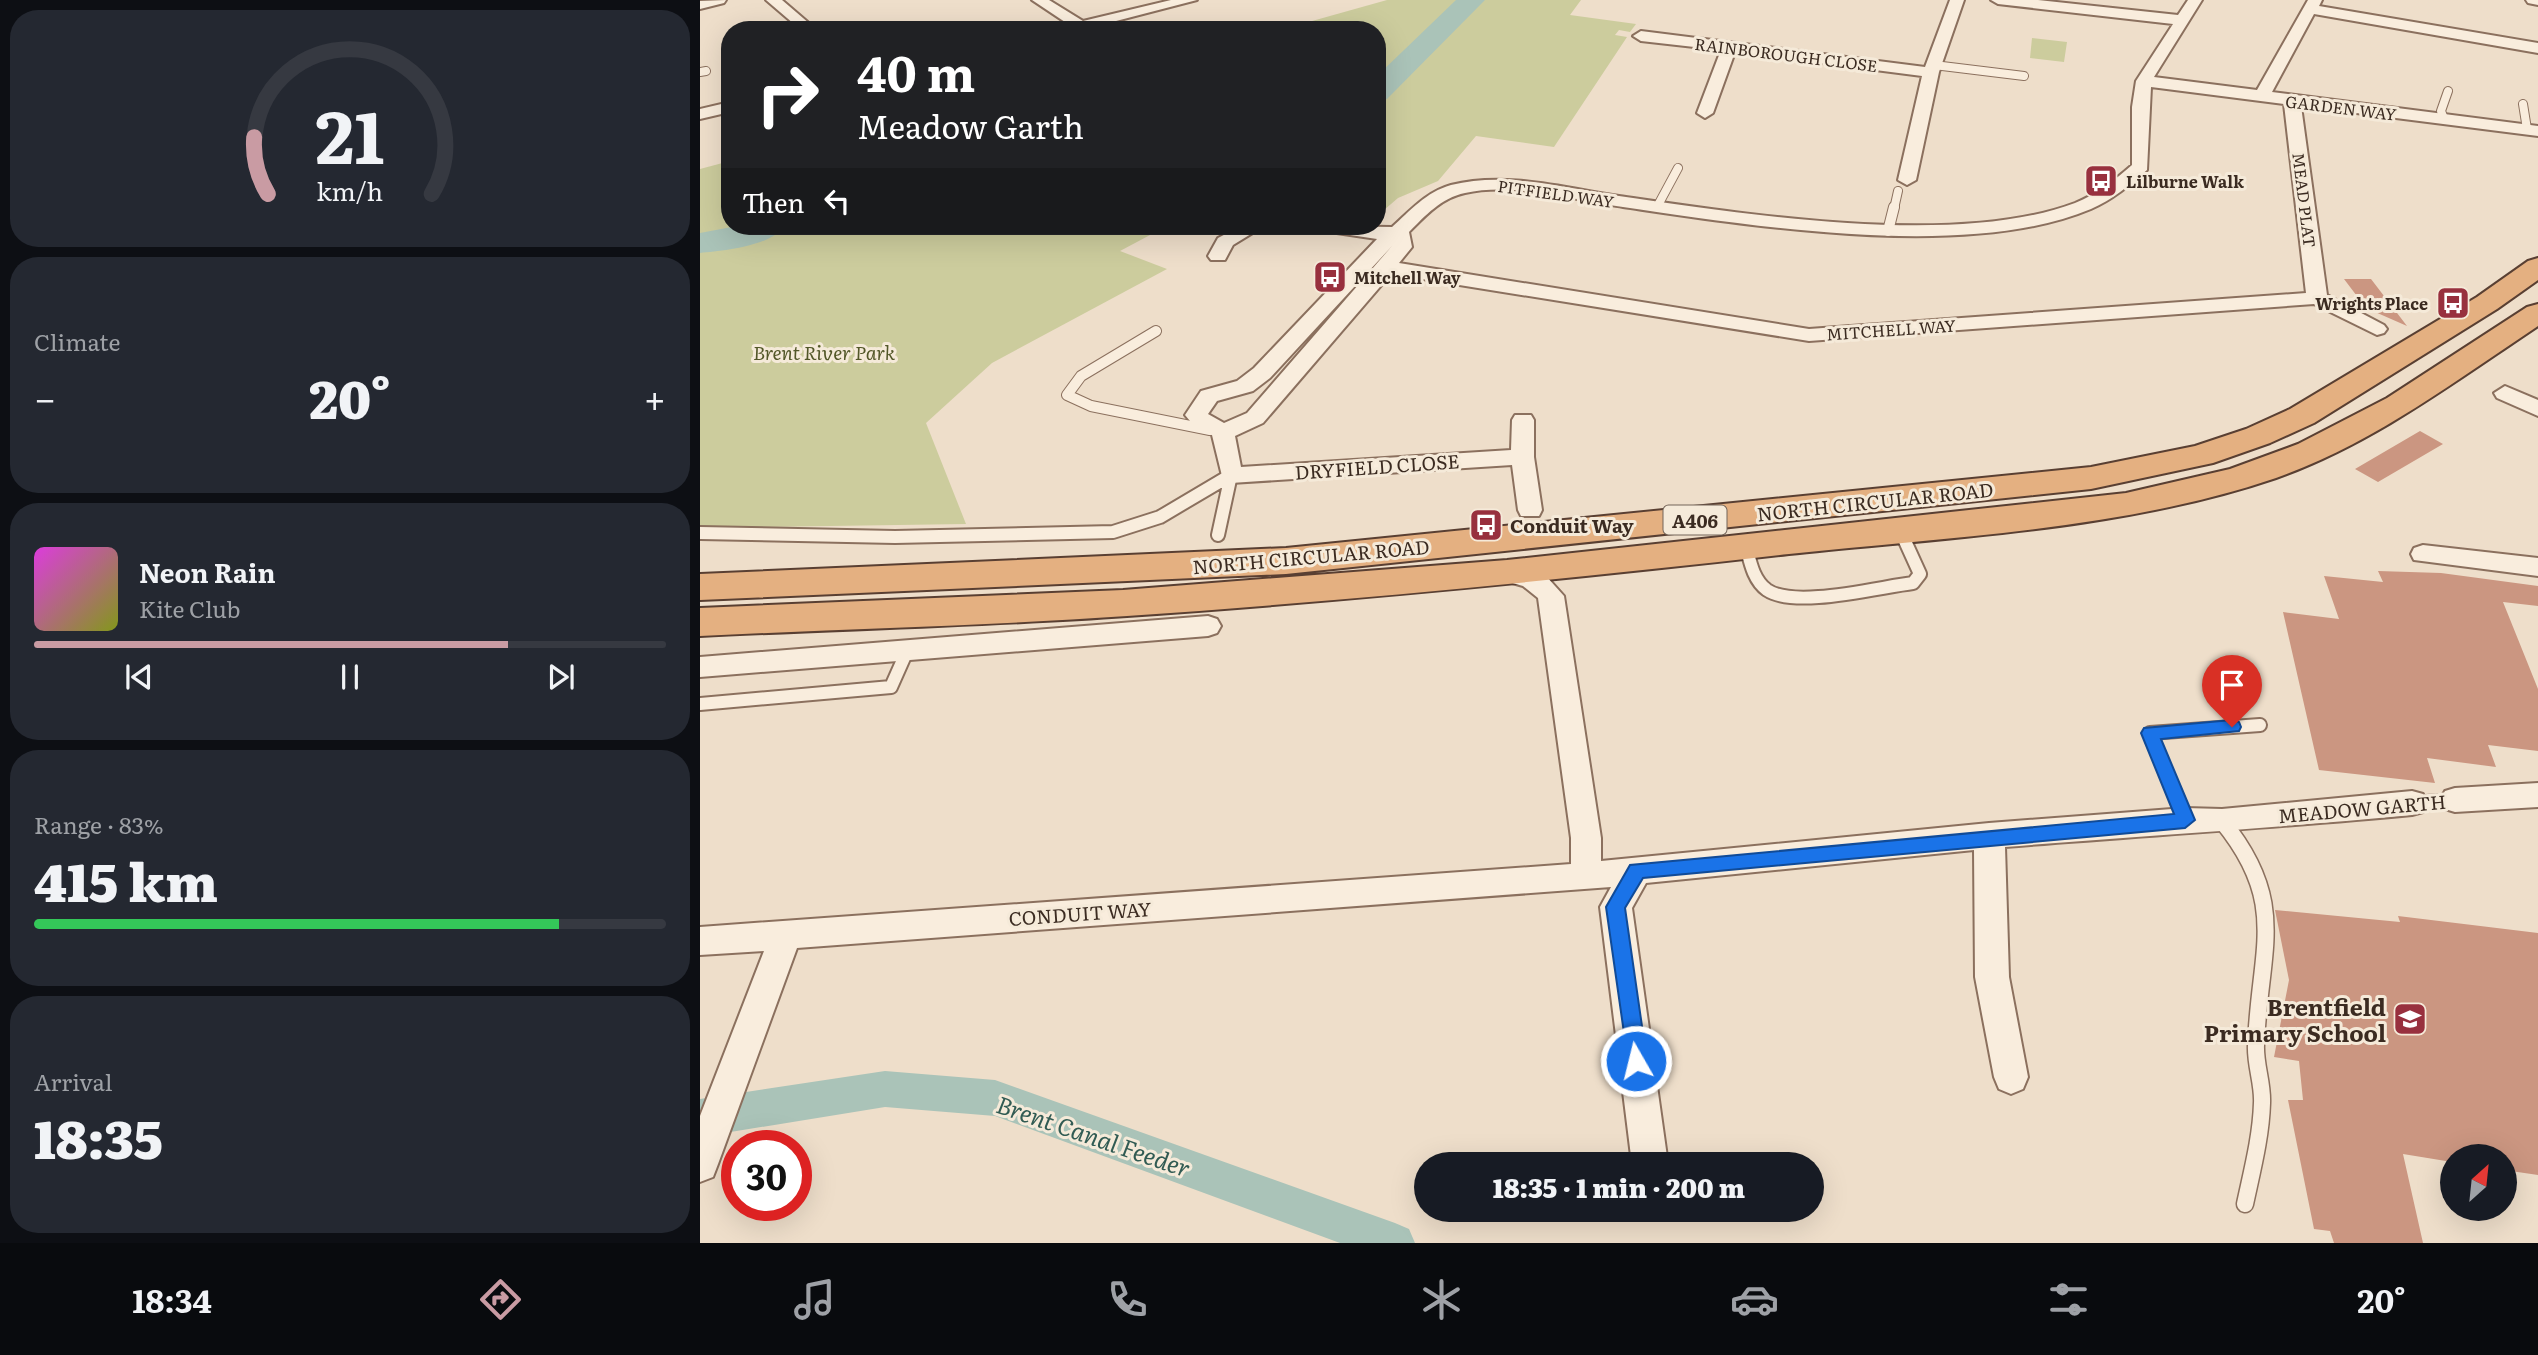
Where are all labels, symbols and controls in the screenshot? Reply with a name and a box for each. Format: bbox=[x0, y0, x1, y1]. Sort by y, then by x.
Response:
street label: RAINBOROUGH CLOSE bbox=[1693, 31, 1879, 77]
text: 40 m bbox=[857, 34, 975, 107]
icon: right bbox=[742, 49, 833, 140]
text: 21 bbox=[315, 79, 385, 187]
street label: GARDEN WAY bbox=[2284, 88, 2398, 126]
text: Meadow Garth bbox=[857, 101, 1084, 149]
street label: MEAD PLAT bbox=[2287, 151, 2323, 249]
bus stop icon: Lilburne Walk bbox=[2082, 162, 2120, 200]
place label: Lilburne Walk bbox=[2126, 169, 2244, 193]
text: km/h bbox=[317, 172, 383, 209]
street label: PITFIELD WAY bbox=[1496, 173, 1616, 213]
text: Then bbox=[742, 182, 804, 221]
icon: left bbox=[818, 182, 856, 220]
bus stop icon: Mitchell Way bbox=[1311, 258, 1349, 296]
place label: Mitchell Way bbox=[1354, 265, 1461, 289]
bus stop icon: Wrights Place bbox=[2434, 284, 2472, 322]
place label: Wrights Place bbox=[2315, 291, 2428, 315]
street label: MITCHELL WAY bbox=[1825, 312, 1957, 345]
text: Climate bbox=[34, 324, 120, 358]
park label: Brent River Park bbox=[753, 338, 896, 366]
text: 20° bbox=[309, 358, 391, 435]
text: − bbox=[34, 368, 56, 425]
text: + bbox=[644, 368, 666, 425]
street label: DRYFIELD CLOSE bbox=[1294, 446, 1460, 486]
street label: NORTH CIRCULAR ROAD bbox=[1755, 475, 1995, 527]
bus stop icon: Conduit Way bbox=[1467, 506, 1505, 544]
road number: A406 bbox=[1664, 506, 1726, 534]
place label: Conduit Way bbox=[1510, 511, 1634, 539]
street label: NORTH CIRCULAR ROAD bbox=[1191, 532, 1431, 580]
text: Neon Rain bbox=[139, 552, 276, 591]
text: Kite Club bbox=[139, 591, 240, 625]
pin bbox=[2202, 655, 2262, 727]
icon: previous bbox=[120, 658, 158, 696]
icon: pause bbox=[331, 658, 369, 696]
icon: next bbox=[542, 658, 580, 696]
icon: arrive bbox=[2213, 666, 2251, 704]
street label: MEADOW GARTH bbox=[2277, 787, 2447, 829]
text: Range · 83% bbox=[34, 807, 164, 841]
text: 415 km bbox=[34, 841, 218, 918]
street label: CONDUIT WAY bbox=[1008, 894, 1153, 932]
place label: Brentfield Primary School bbox=[2204, 989, 2386, 1049]
school or university icon: Brentfield Primary School bbox=[2391, 1000, 2429, 1038]
position arrow bbox=[1599, 1024, 1673, 1098]
text: Arrival bbox=[34, 1064, 113, 1098]
water label: Brent Canal Feeder bbox=[992, 1085, 1196, 1185]
text: 18:35 bbox=[34, 1098, 163, 1175]
speed limit sign: 30 bbox=[721, 1130, 812, 1221]
north arrow bbox=[2440, 1144, 2516, 1222]
map controls bbox=[2440, 1144, 2517, 1221]
text: 18:35 · 1 min · 200 m bbox=[1493, 1167, 1745, 1206]
text: 18:34 bbox=[132, 1275, 212, 1323]
icon: directions bbox=[476, 1275, 525, 1324]
icon: music bbox=[790, 1275, 839, 1324]
icon: phone bbox=[1103, 1275, 1152, 1324]
icon: climate bbox=[1417, 1275, 1466, 1324]
icon: car bbox=[1730, 1275, 1779, 1324]
icon: filters bbox=[2044, 1275, 2093, 1324]
text: 20° bbox=[2357, 1275, 2406, 1323]

